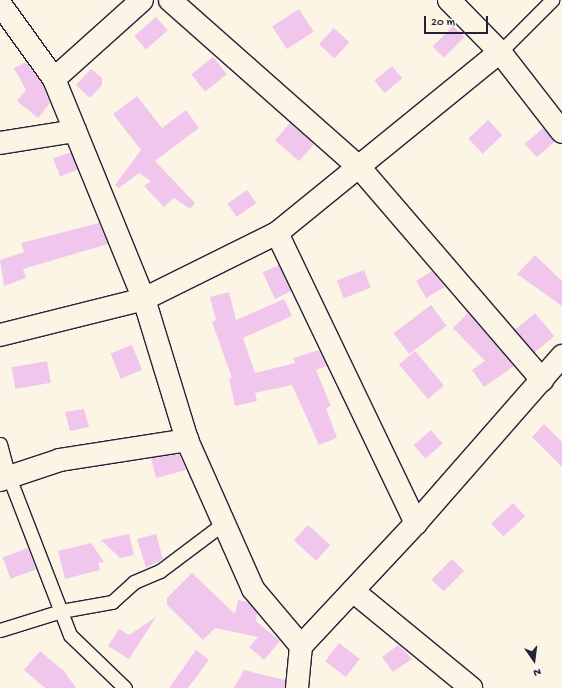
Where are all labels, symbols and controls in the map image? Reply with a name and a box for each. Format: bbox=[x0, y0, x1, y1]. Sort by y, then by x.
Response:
scale bar bbox=[426, 8, 490, 34]
text: 20 m bbox=[431, 16, 455, 30]
north arrow bbox=[514, 640, 554, 680]
text: N bbox=[532, 665, 542, 678]

